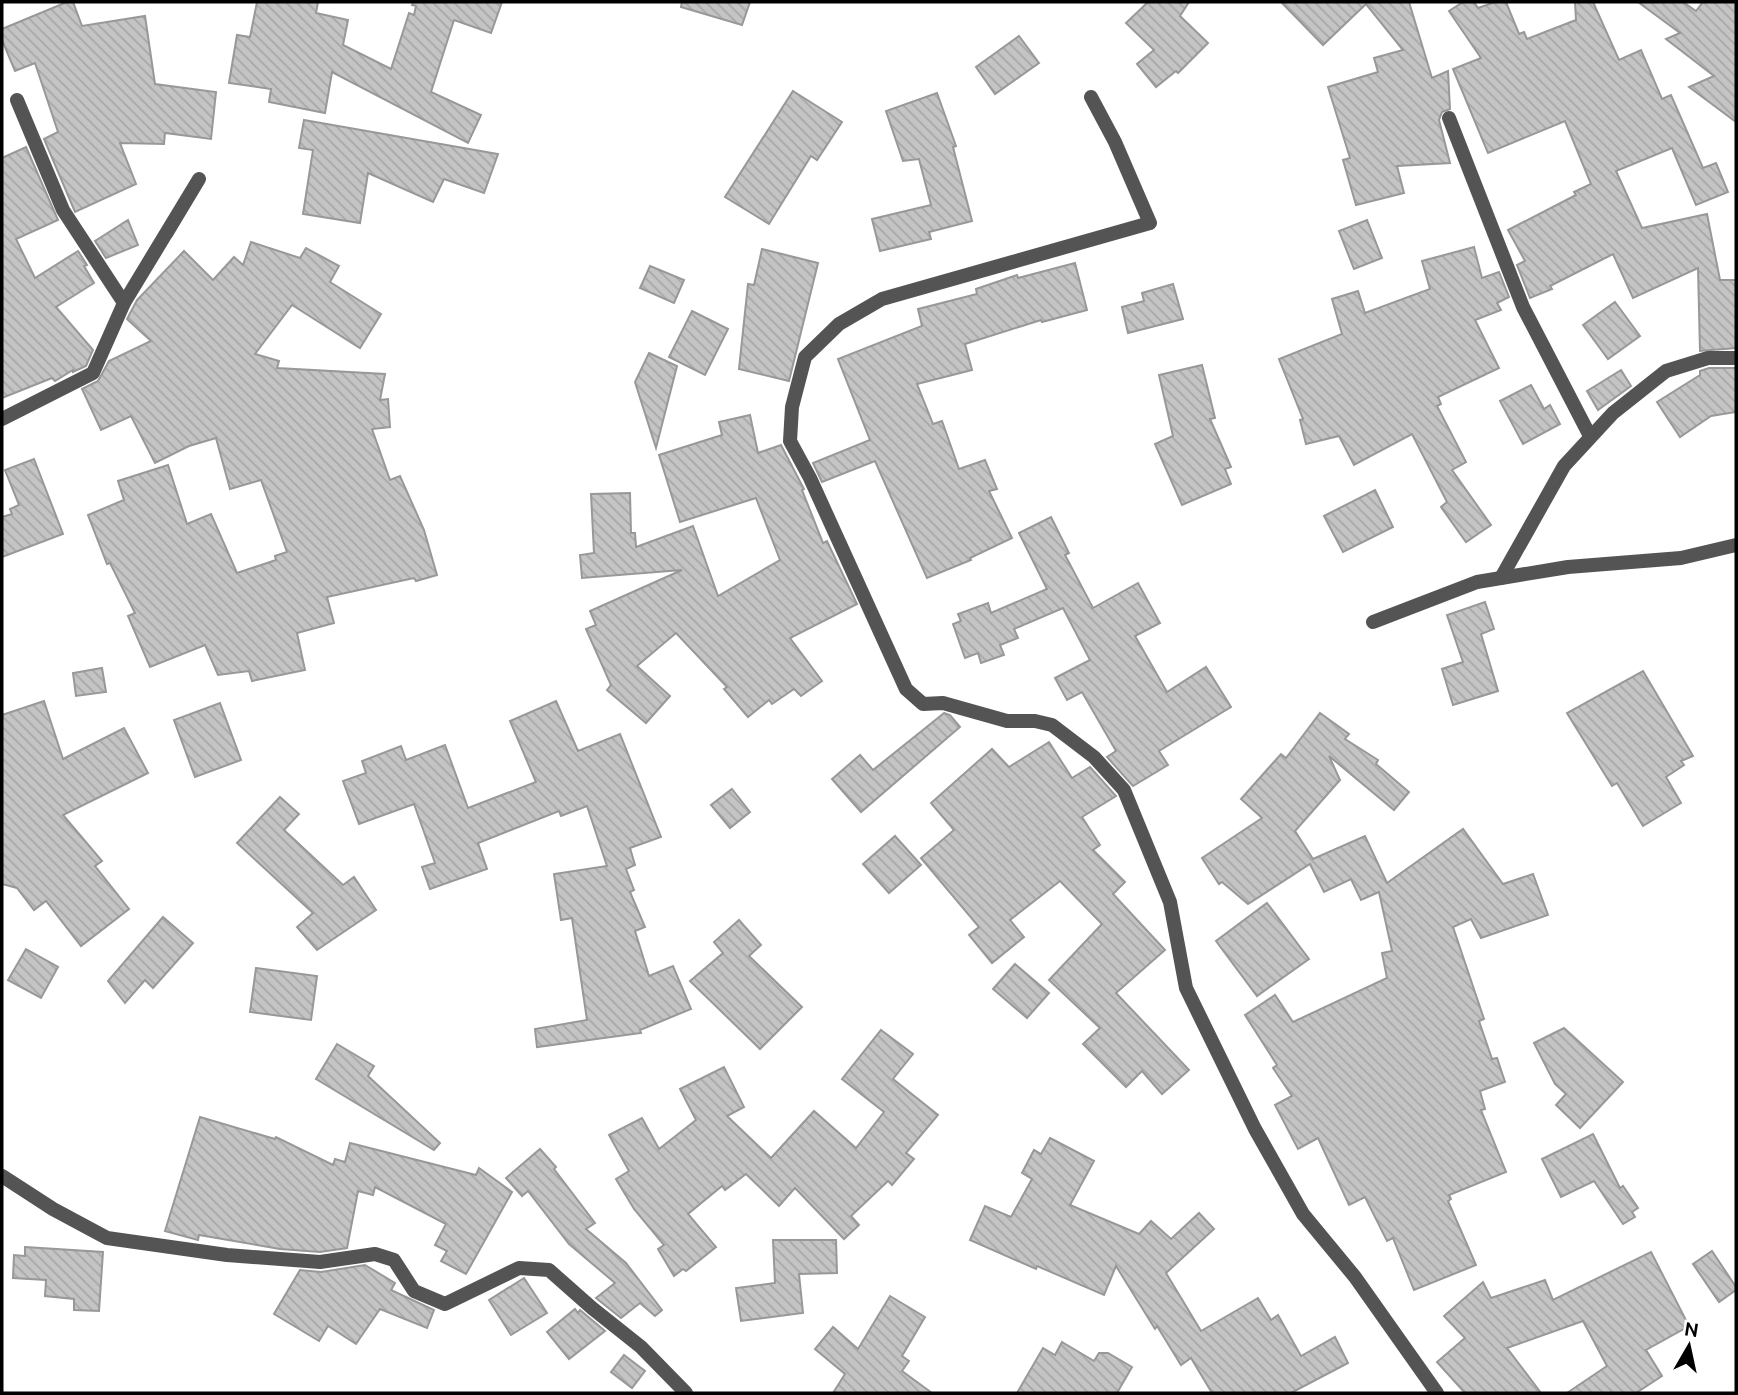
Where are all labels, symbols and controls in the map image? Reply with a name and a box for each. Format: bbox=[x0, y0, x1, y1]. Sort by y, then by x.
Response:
north arrow bbox=[1654, 1311, 1724, 1381]
text: N bbox=[1683, 1317, 1700, 1341]

